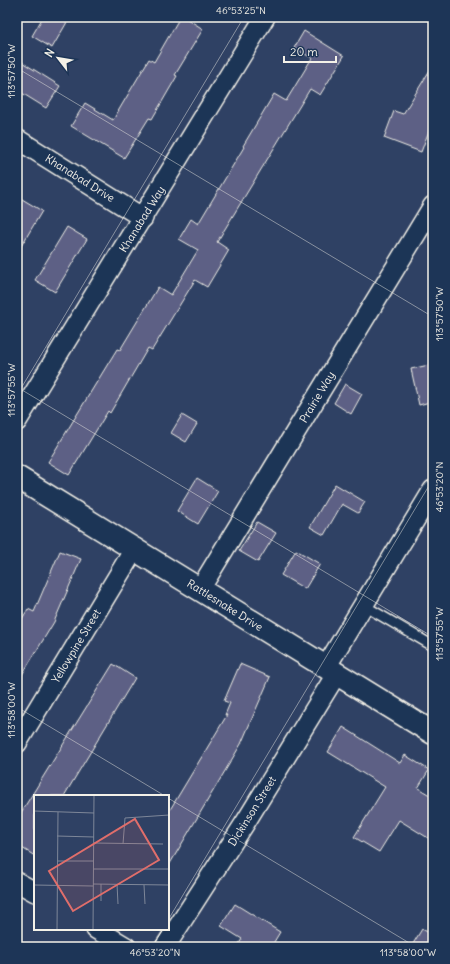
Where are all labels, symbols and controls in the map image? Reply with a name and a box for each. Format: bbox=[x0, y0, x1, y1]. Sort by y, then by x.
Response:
text: 46°53'25"N bbox=[216, 4, 266, 17]
north arrow bbox=[38, 38, 78, 78]
scale bar bbox=[284, 38, 336, 64]
text: 113°57'50"W bbox=[5, 44, 18, 98]
text: 20 m bbox=[290, 44, 318, 59]
text: N bbox=[41, 46, 57, 60]
street label: Khanabad Drive bbox=[43, 151, 117, 205]
street label: Khanabad Way bbox=[116, 183, 168, 255]
text: 113°57'50"W bbox=[433, 287, 446, 341]
text: 113°57'55"W bbox=[5, 363, 18, 417]
street label: Prairie Way bbox=[296, 369, 338, 425]
text: 46°53'20"N bbox=[433, 462, 446, 512]
street label: Rattlesnake Drive bbox=[184, 576, 266, 634]
street label: Yellowpine Street bbox=[48, 606, 104, 686]
text: 113°57'55"W bbox=[433, 607, 446, 661]
text: 113°58'00"W bbox=[5, 682, 18, 738]
street label: Dickinson Street bbox=[225, 773, 279, 849]
inset map bbox=[34, 795, 169, 930]
text: 46°53'20"N bbox=[130, 946, 180, 959]
text: 113°58'00"W bbox=[380, 946, 436, 959]

